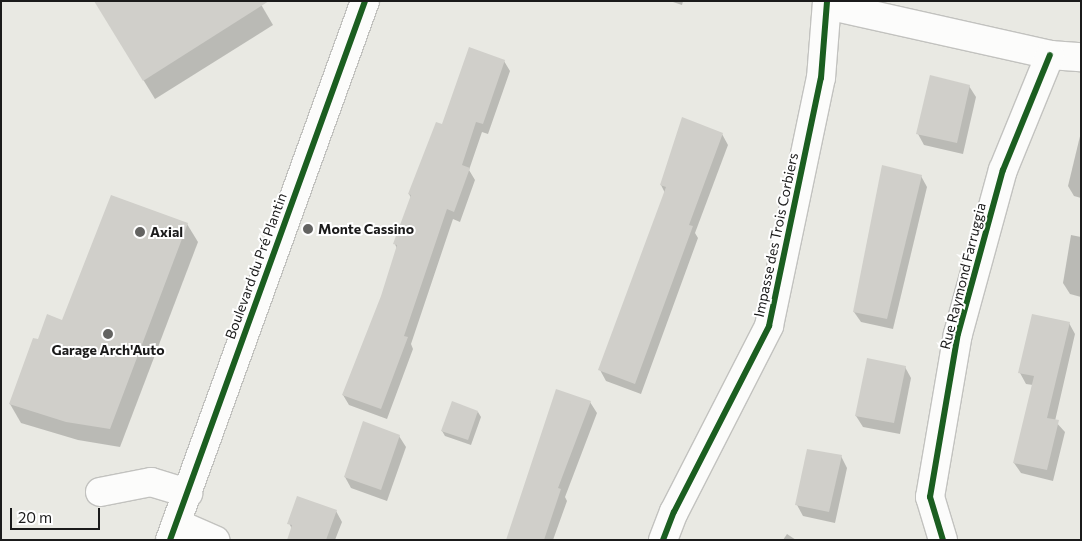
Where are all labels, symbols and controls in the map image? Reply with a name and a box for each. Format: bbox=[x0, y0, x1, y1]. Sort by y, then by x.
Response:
street label: Impasse des Trois Corbiers bbox=[750, 151, 802, 319]
street label: Boulevard du Pré Plantin bbox=[222, 191, 290, 341]
street label: Rue Raymond Farruggia bbox=[937, 201, 989, 351]
place label: Monte Cassino bbox=[318, 221, 414, 237]
marker: Monte Cassino bbox=[302, 223, 314, 235]
place label: Axial bbox=[150, 224, 183, 240]
marker: Axial bbox=[134, 226, 146, 238]
marker: Garage Arch'Auto bbox=[102, 328, 114, 340]
place label: Garage Arch'Auto bbox=[51, 342, 165, 358]
scale bar bbox=[12, 498, 102, 530]
text: 20 m bbox=[18, 508, 52, 526]

